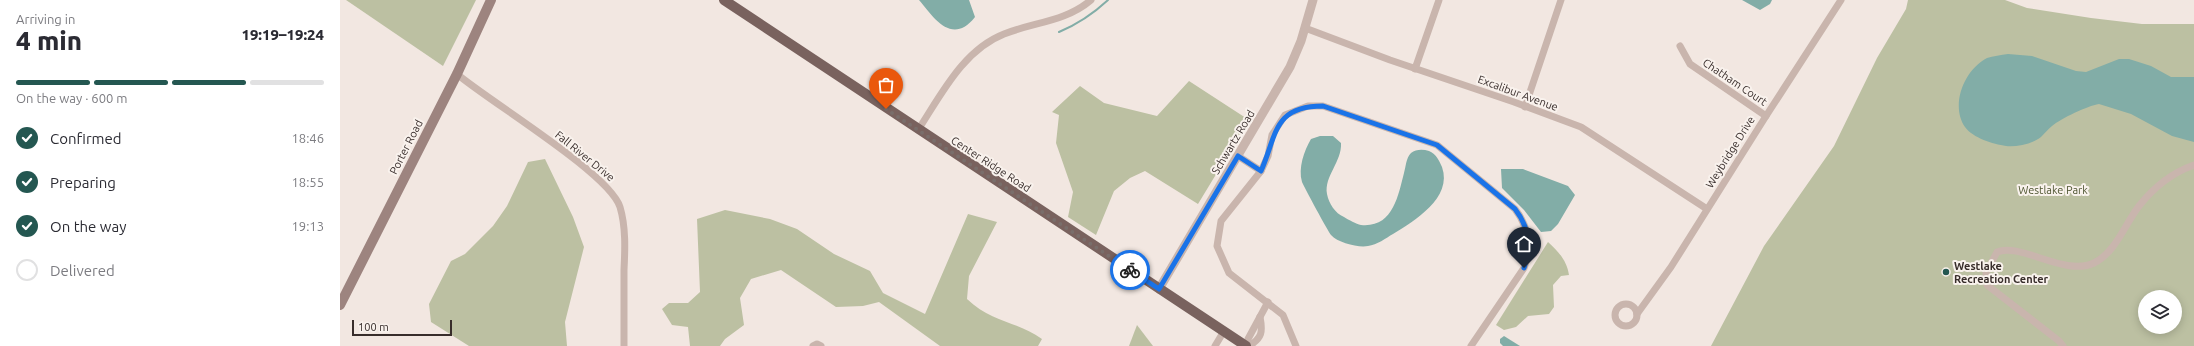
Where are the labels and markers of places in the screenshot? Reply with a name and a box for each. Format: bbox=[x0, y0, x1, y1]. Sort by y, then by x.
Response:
pin bbox=[869, 68, 903, 109]
pin bbox=[1507, 227, 1541, 268]
place label: Westlake Recreation Center bbox=[1954, 260, 2049, 285]
marker: Westlake Recreation Center bbox=[1941, 267, 1951, 277]

